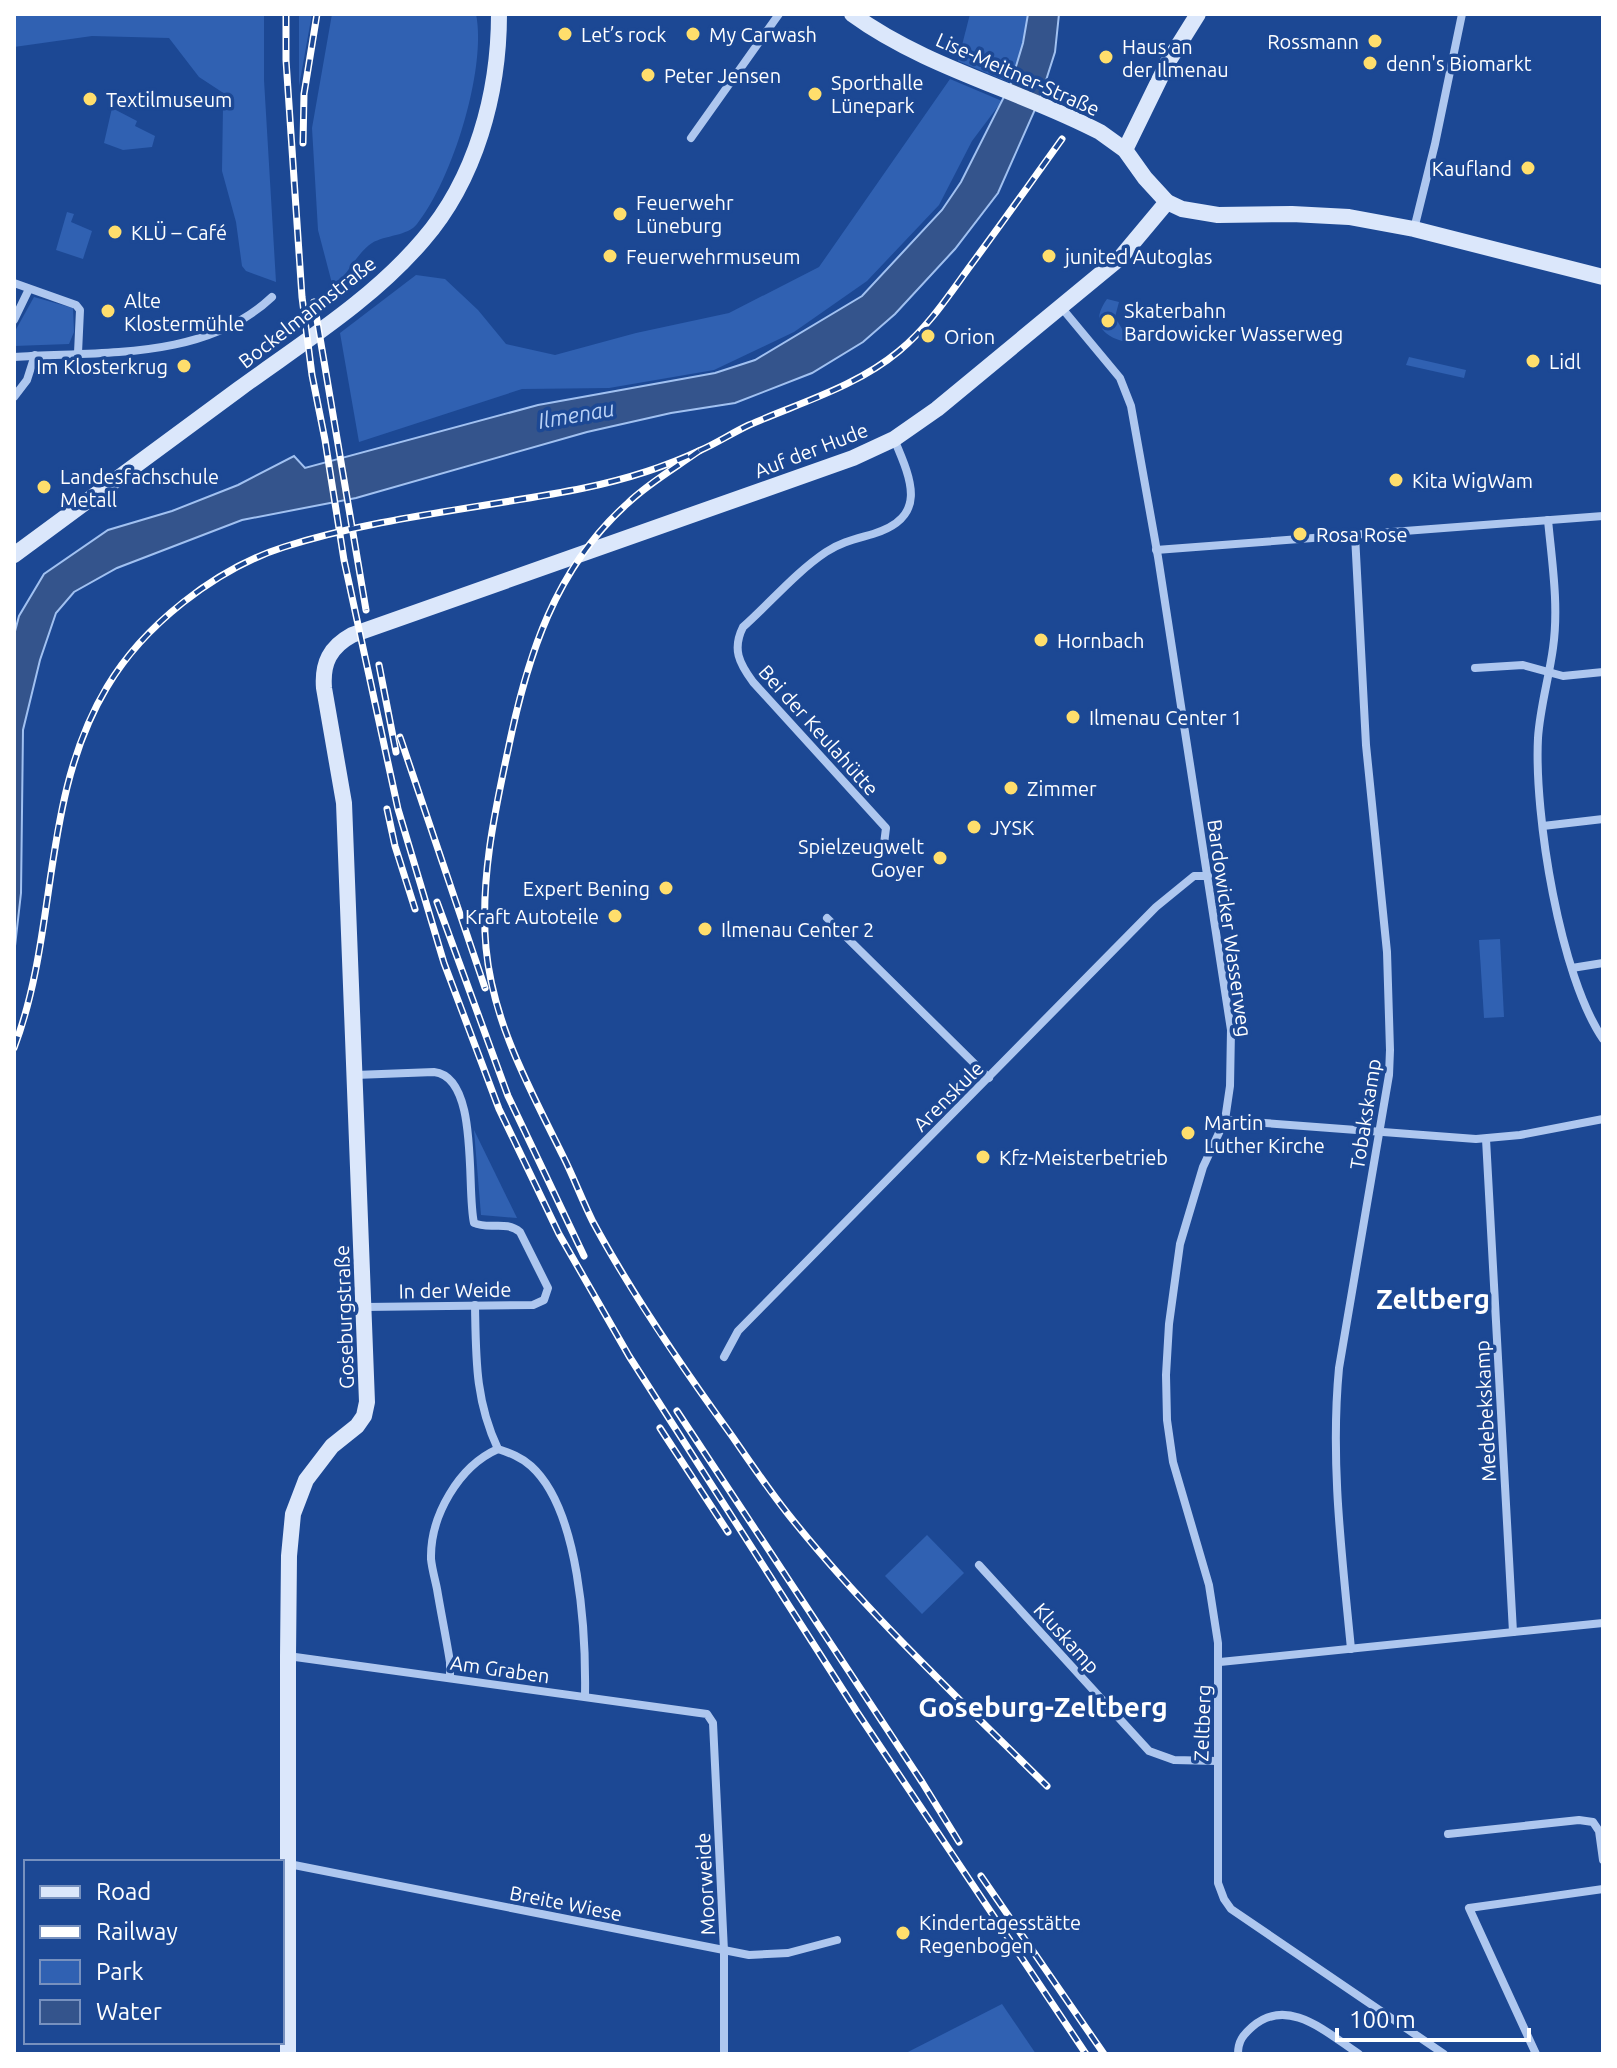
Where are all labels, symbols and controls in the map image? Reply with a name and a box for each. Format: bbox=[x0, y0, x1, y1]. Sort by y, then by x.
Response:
place label: Let’s rock bbox=[581, 23, 666, 46]
place label: My Carwash bbox=[709, 23, 817, 46]
marker: Let’s rock bbox=[556, 25, 574, 43]
marker: My Carwash bbox=[684, 25, 702, 43]
street label: Lise-Meitner-Straße bbox=[933, 28, 1103, 120]
place label: Rossmann bbox=[1267, 30, 1359, 53]
marker: Rossmann bbox=[1366, 32, 1384, 50]
place label: Haus an der Ilmenau bbox=[1122, 35, 1229, 81]
marker: Haus an der Ilmenau bbox=[1097, 48, 1115, 66]
place label: denn's Biomarkt bbox=[1386, 52, 1532, 75]
marker: denn's Biomarkt bbox=[1361, 54, 1379, 72]
place label: Peter Jensen bbox=[664, 64, 781, 87]
marker: Peter Jensen bbox=[639, 66, 657, 84]
place label: Sporthalle Lünepark bbox=[831, 71, 924, 117]
marker: Sporthalle Lünepark bbox=[806, 85, 824, 103]
place label: Textilmuseum bbox=[106, 88, 232, 111]
marker: Textilmuseum bbox=[81, 90, 99, 108]
place label: Kaufland bbox=[1432, 157, 1512, 180]
marker: Kaufland bbox=[1519, 159, 1537, 177]
place label: Feuerwehr Lüneburg bbox=[636, 191, 734, 237]
marker: Feuerwehr Lüneburg bbox=[611, 205, 629, 223]
place label: KLÜ – Café bbox=[131, 221, 227, 244]
marker: KLÜ – Café bbox=[106, 223, 124, 241]
place label: Feuerwehrmuseum bbox=[626, 245, 801, 268]
place label: junited Autoglas bbox=[1063, 245, 1212, 268]
marker: Feuerwehrmuseum bbox=[601, 247, 619, 265]
marker: junited Autoglas bbox=[1040, 247, 1058, 265]
street label: Bockelmannstraße bbox=[234, 251, 380, 373]
place label: Alte Klostermühle bbox=[124, 289, 245, 335]
place label: Skaterbahn Bardowicker Wasserweg bbox=[1124, 299, 1343, 345]
marker: Alte Klostermühle bbox=[99, 302, 117, 320]
marker: Skaterbahn Bardowicker Wasserweg bbox=[1099, 312, 1117, 330]
place label: Orion bbox=[944, 325, 995, 348]
marker: Orion bbox=[919, 327, 937, 345]
place label: Lidl bbox=[1549, 350, 1581, 373]
marker: Lidl bbox=[1524, 352, 1542, 370]
place label: Im Klosterkrug bbox=[36, 355, 168, 378]
marker: Im Klosterkrug bbox=[175, 357, 193, 375]
water label: Ilmenau bbox=[536, 395, 616, 433]
street label: Auf der Hude bbox=[751, 418, 871, 482]
place label: Landesfachschule Metall bbox=[60, 465, 219, 511]
place label: Kita WigWam bbox=[1412, 469, 1533, 492]
marker: Kita WigWam bbox=[1387, 471, 1405, 489]
marker: Landesfachschule Metall bbox=[35, 478, 53, 496]
place label: Rosa Rose bbox=[1316, 523, 1408, 546]
marker: Rosa Rose bbox=[1291, 525, 1309, 543]
place label: Hornbach bbox=[1057, 629, 1144, 652]
marker: Hornbach bbox=[1032, 631, 1050, 649]
street label: Bei der Keulahütte bbox=[754, 660, 884, 800]
place label: Ilmenau Center 1 bbox=[1089, 706, 1242, 729]
marker: Ilmenau Center 1 bbox=[1064, 708, 1082, 726]
place label: Zimmer bbox=[1027, 777, 1097, 800]
marker: Zimmer bbox=[1002, 779, 1020, 797]
place label: JYSK bbox=[990, 816, 1034, 839]
marker: JYSK bbox=[965, 818, 983, 836]
street label: Bardowicker Wasserweg bbox=[1203, 818, 1257, 1038]
place label: Spielzeugwelt Goyer bbox=[798, 835, 924, 881]
marker: Spielzeugwelt Goyer bbox=[931, 849, 949, 867]
place label: Expert Bening bbox=[523, 877, 650, 900]
marker: Expert Bening bbox=[657, 879, 675, 897]
place label: Kraft Autoteile bbox=[465, 905, 599, 928]
marker: Kraft Autoteile bbox=[606, 907, 624, 925]
place label: Ilmenau Center 2 bbox=[721, 918, 874, 941]
marker: Ilmenau Center 2 bbox=[696, 920, 714, 938]
street label: Arenskule bbox=[908, 1056, 988, 1136]
street label: Tobakskamp bbox=[1345, 1057, 1385, 1171]
place label: Martin Luther Kirche bbox=[1204, 1111, 1325, 1157]
marker: Martin Luther Kirche bbox=[1179, 1124, 1197, 1142]
place label: Kfz-Meisterbetrieb bbox=[999, 1146, 1168, 1169]
marker: Kfz-Meisterbetrieb bbox=[974, 1148, 992, 1166]
street label: Goseburgstraße bbox=[330, 1244, 358, 1390]
street label: In der Weide bbox=[398, 1278, 512, 1302]
district label: Zeltberg bbox=[1376, 1283, 1490, 1314]
street label: Medebekskamp bbox=[1470, 1339, 1500, 1483]
street label: Kluskamp bbox=[1029, 1598, 1105, 1678]
street label: Am Graben bbox=[449, 1651, 551, 1687]
street label: Zeltberg bbox=[1189, 1684, 1215, 1762]
district label: Goseburg-Zeltberg bbox=[918, 1691, 1168, 1722]
street label: Moorweide bbox=[691, 1832, 719, 1936]
legend bbox=[24, 1860, 284, 2044]
text: Road bbox=[96, 1878, 151, 1905]
street label: Breite Wiese bbox=[508, 1881, 624, 1925]
place label: Kindertagesstätte Regenbogen bbox=[919, 1911, 1081, 1957]
text: Railway bbox=[96, 1918, 178, 1945]
marker: Kindertagesstätte Regenbogen bbox=[894, 1924, 912, 1942]
text: Park bbox=[96, 1958, 144, 1985]
scale bar bbox=[1337, 1992, 1529, 2042]
text: Water bbox=[96, 1998, 162, 2025]
text: 100 m bbox=[1349, 2006, 1416, 2033]

